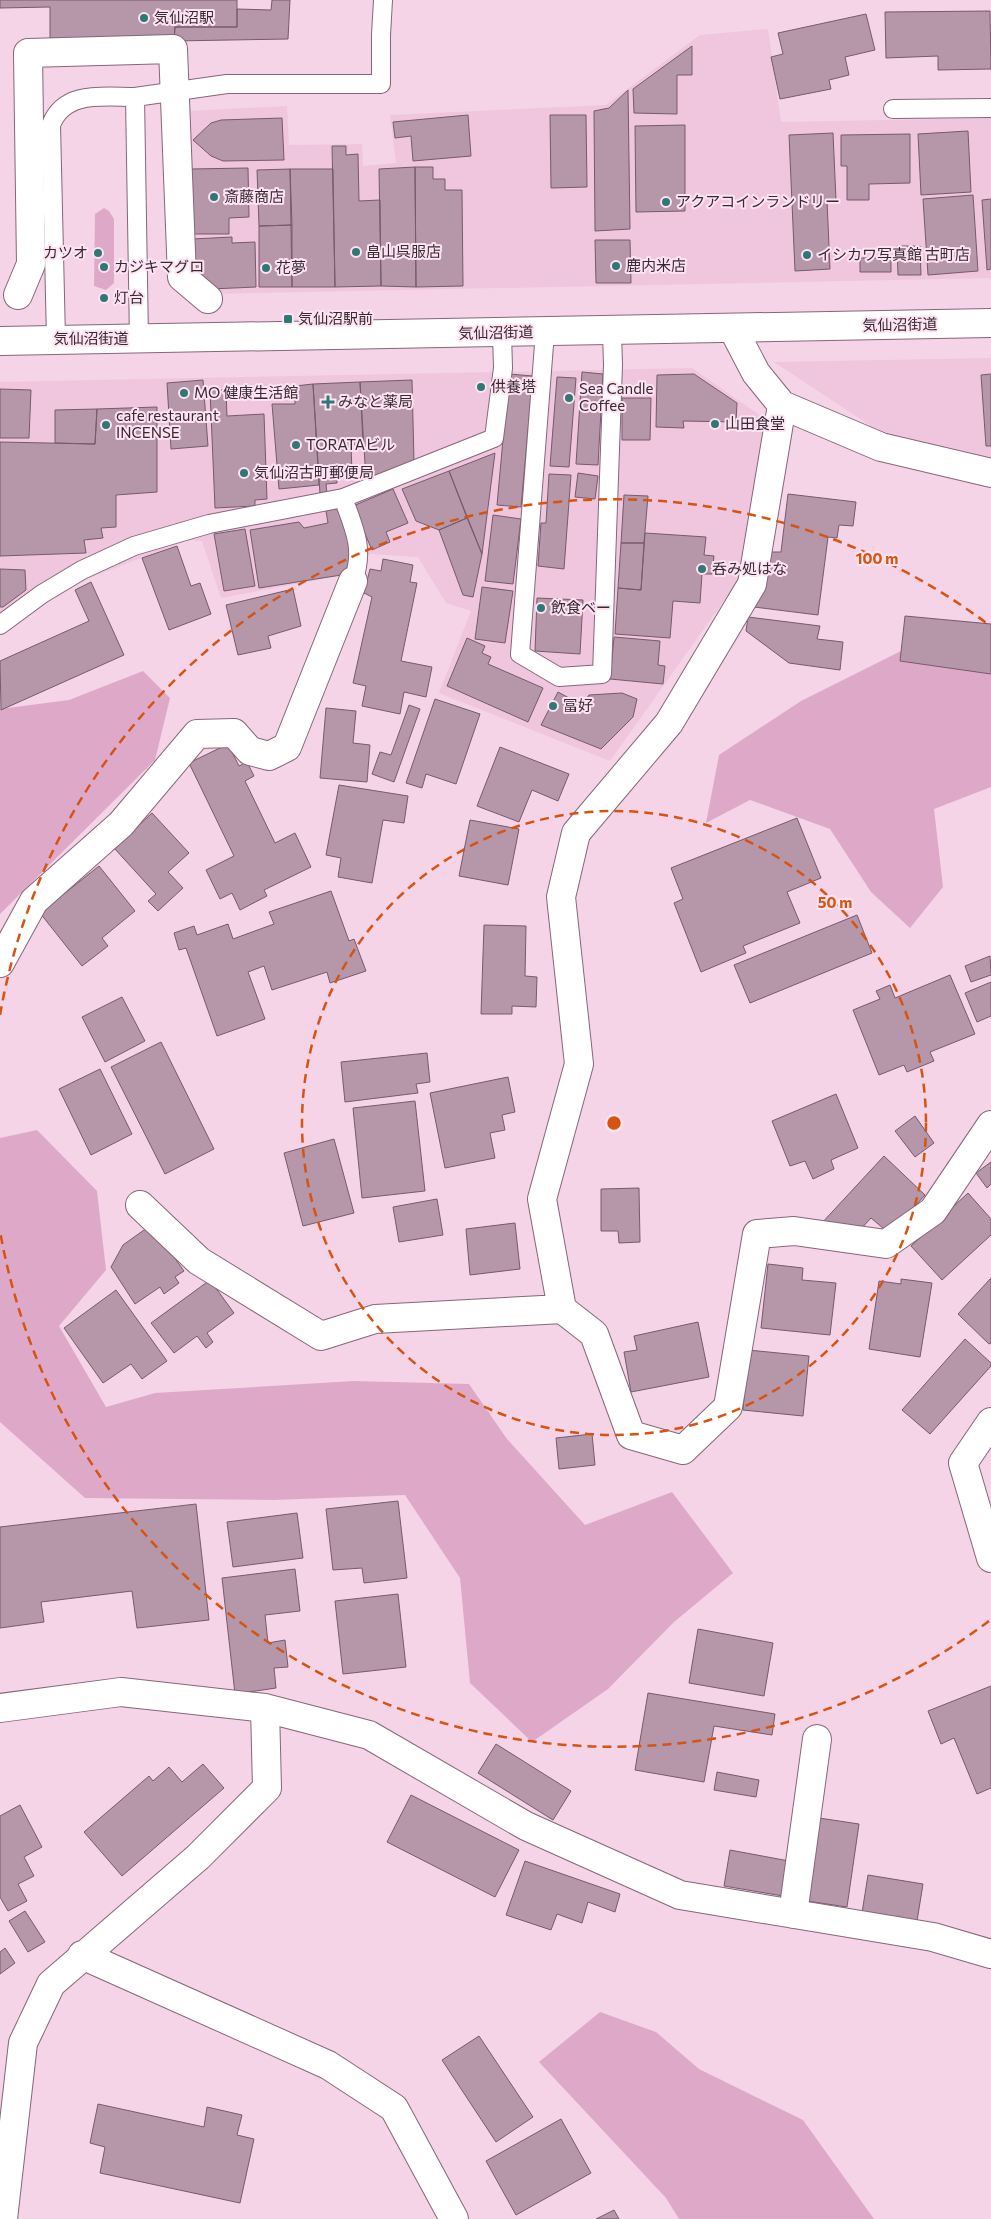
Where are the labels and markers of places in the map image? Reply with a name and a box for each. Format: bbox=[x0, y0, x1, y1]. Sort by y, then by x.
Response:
place label: 気仙沼駅 bbox=[154, 8, 214, 26]
marker: 気仙沼駅 bbox=[138, 12, 150, 24]
place label: 斎藤商店 bbox=[224, 187, 284, 205]
marker: 斎藤商店 bbox=[208, 191, 220, 203]
place label: アクアコインランドリー bbox=[676, 192, 840, 210]
marker: アクアコインランドリー bbox=[660, 196, 672, 208]
place label: 畠山呉服店 bbox=[366, 242, 441, 260]
place label: カツオ bbox=[43, 243, 88, 261]
place label: イシカワ写真館 古町店 bbox=[817, 245, 970, 263]
marker: 畠山呉服店 bbox=[350, 246, 362, 258]
marker: カツオ bbox=[92, 247, 104, 259]
marker: イシカワ写真館 古町店 bbox=[801, 249, 813, 261]
place label: 鹿内米店 bbox=[626, 256, 686, 274]
place label: カジキマグロ bbox=[114, 257, 204, 275]
place label: 花夢 bbox=[276, 258, 306, 276]
marker: 鹿内米店 bbox=[610, 260, 622, 272]
marker: カジキマグロ bbox=[98, 261, 110, 273]
marker: 花夢 bbox=[260, 262, 272, 274]
place label: 灯台 bbox=[114, 288, 144, 306]
marker: 灯台 bbox=[98, 292, 110, 304]
place label: 気仙沼駅前 bbox=[298, 309, 373, 327]
marker: 気仙沼駅前 bbox=[282, 313, 294, 325]
place label: 供養塔 bbox=[491, 377, 536, 395]
place label: Sea Candle Coffee bbox=[579, 379, 654, 414]
marker: 供養塔 bbox=[475, 381, 487, 393]
place label: MO 健康生活館 bbox=[194, 383, 298, 401]
marker: MO 健康生活館 bbox=[178, 387, 190, 399]
place label: みなと薬局 bbox=[338, 392, 413, 410]
marker: Sea Candle Coffee bbox=[563, 392, 575, 404]
marker: みなと薬局 bbox=[322, 396, 334, 408]
place label: cafe restaurant INCENSE bbox=[116, 406, 219, 441]
place label: 山田食堂 bbox=[725, 414, 785, 432]
marker: 山田食堂 bbox=[709, 418, 721, 430]
marker: cafe restaurant INCENSE bbox=[100, 419, 112, 431]
place label: TORATAビル bbox=[306, 435, 395, 453]
marker: TORATAビル bbox=[290, 439, 302, 451]
place label: 気仙沼古町郵便局 bbox=[254, 463, 374, 481]
marker: 気仙沼古町郵便局 bbox=[238, 467, 250, 479]
place label: 呑み処はな bbox=[712, 559, 787, 577]
marker: 呑み処はな bbox=[696, 563, 708, 575]
place label: 飲食ベー bbox=[551, 598, 611, 616]
marker: 飲食ベー bbox=[535, 602, 547, 614]
place label: 冨好 bbox=[563, 696, 593, 714]
marker: 冨好 bbox=[547, 700, 559, 712]
centre of rings bbox=[605, 1114, 623, 1132]

